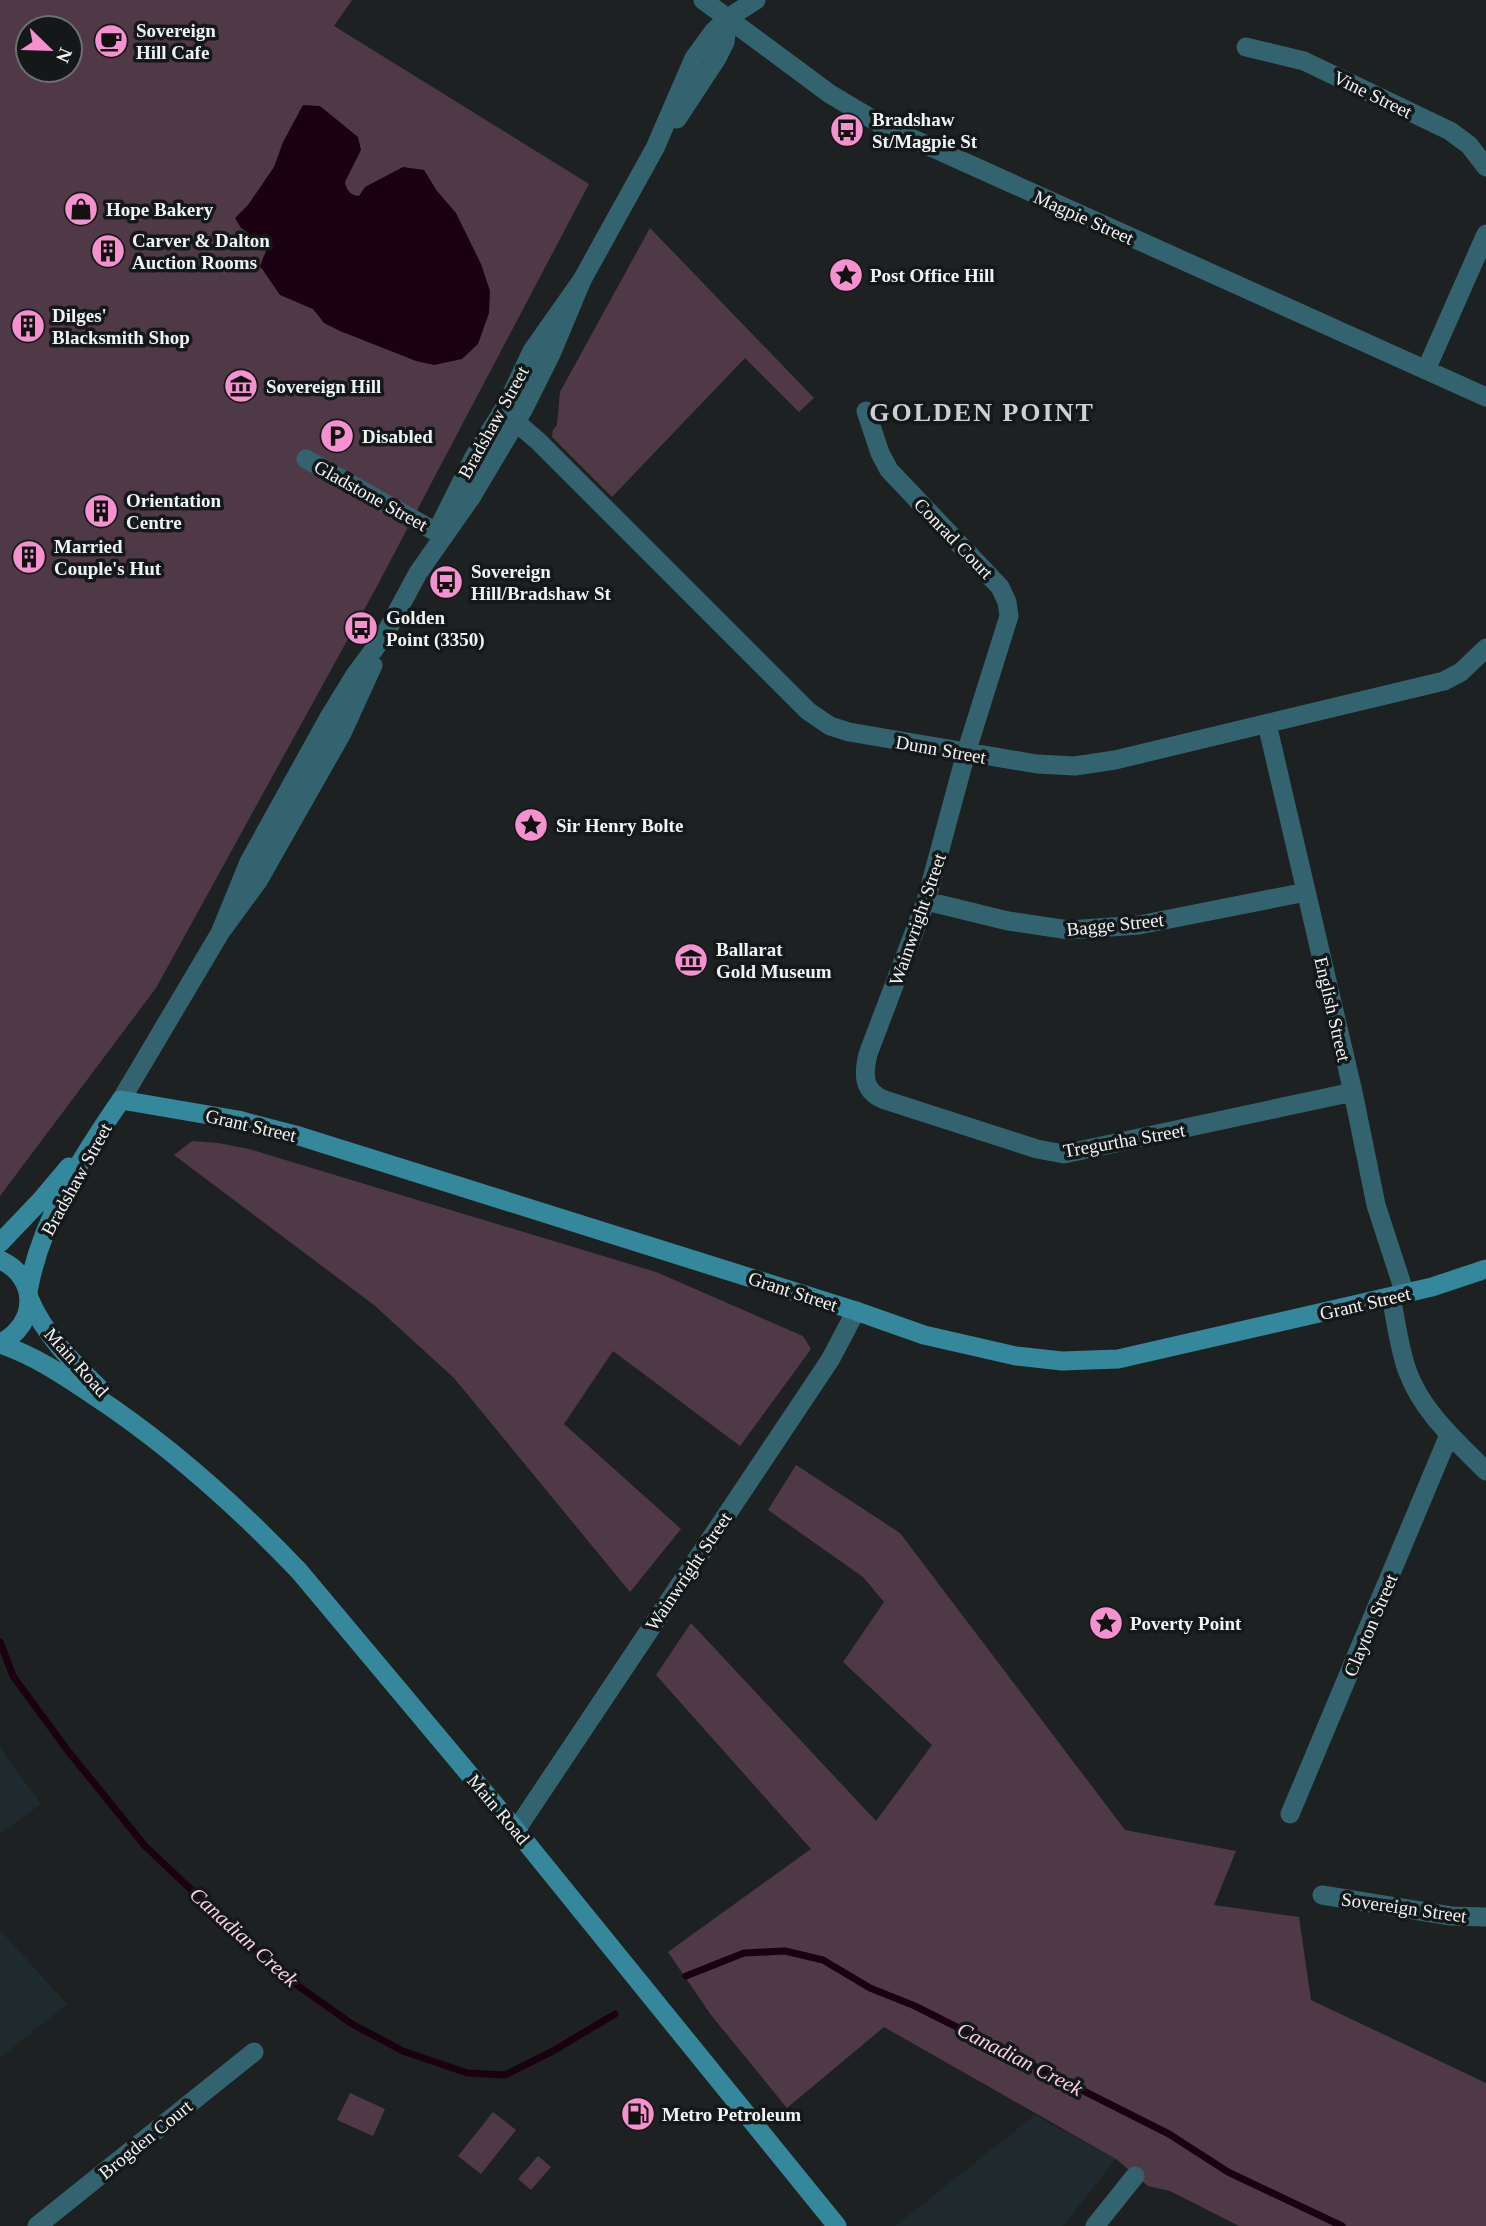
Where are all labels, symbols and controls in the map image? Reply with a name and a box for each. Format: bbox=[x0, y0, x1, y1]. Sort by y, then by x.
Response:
north arrow bbox=[14, 14, 84, 84]
place label: Sovereign Hill Cafe bbox=[136, 20, 216, 63]
cafe icon: Sovereign Hill Cafe bbox=[92, 22, 130, 60]
text: N bbox=[52, 45, 77, 66]
street label: Vine Street bbox=[1330, 66, 1416, 123]
place label: Bradshaw St/Magpie St bbox=[872, 109, 978, 152]
bus stop icon: Bradshaw St/Magpie St bbox=[828, 111, 866, 149]
street label: Magpie Street bbox=[1031, 186, 1138, 249]
shop icon: Hope Bakery bbox=[62, 190, 100, 228]
place label: Hope Bakery bbox=[106, 199, 214, 220]
place label: Carver & Dalton Auction Rooms bbox=[132, 230, 270, 273]
building icon: Carver & Dalton Auction Rooms bbox=[89, 232, 127, 270]
place icon: Post Office Hill bbox=[827, 256, 865, 294]
place label: Post Office Hill bbox=[870, 265, 995, 286]
place label: Dilges' Blacksmith Shop bbox=[52, 305, 190, 348]
building icon: Dilges' Blacksmith Shop bbox=[9, 307, 47, 345]
street label: Bradshaw Street bbox=[454, 362, 533, 482]
museum icon: Sovereign Hill bbox=[222, 367, 260, 405]
place label: Sovereign Hill bbox=[266, 376, 381, 397]
district label: GOLDEN POINT bbox=[869, 398, 1095, 427]
parking icon: Disabled bbox=[318, 417, 356, 455]
place label: Disabled bbox=[362, 426, 433, 447]
street label: Gladstone Street bbox=[311, 456, 432, 536]
place label: Orientation Centre bbox=[126, 490, 221, 533]
building icon: Orientation Centre bbox=[82, 492, 120, 530]
street label: Conrad Court bbox=[910, 494, 998, 584]
place label: Married Couple's Hut bbox=[54, 536, 162, 579]
building icon: Married Couple's Hut bbox=[10, 538, 48, 576]
place label: Sovereign Hill/Bradshaw St bbox=[471, 561, 612, 604]
bus stop icon: Sovereign Hill/Bradshaw St bbox=[427, 563, 465, 601]
place label: Golden Point (3350) bbox=[386, 607, 485, 651]
bus stop icon: Golden Point (3350) bbox=[342, 609, 380, 647]
street label: Dunn Street bbox=[894, 731, 988, 768]
place icon: Sir Henry Bolte bbox=[512, 806, 550, 844]
place label: Sir Henry Bolte bbox=[556, 815, 683, 836]
street label: Wainwright Street bbox=[885, 850, 950, 988]
street label: Bagge Street bbox=[1065, 909, 1165, 940]
place label: Ballarat Gold Museum bbox=[716, 939, 832, 982]
museum icon: Ballarat Gold Museum bbox=[672, 941, 710, 979]
street label: English Street bbox=[1310, 955, 1355, 1064]
street label: Grant Street bbox=[204, 1105, 299, 1146]
street label: Bradshaw Street bbox=[37, 1119, 116, 1239]
street label: Tregurtha Street bbox=[1062, 1119, 1187, 1162]
street label: Grant Street bbox=[746, 1267, 841, 1316]
street label: Grant Street bbox=[1318, 1283, 1413, 1324]
street label: Main Road bbox=[40, 1324, 113, 1401]
street label: Wainwright Street bbox=[641, 1507, 736, 1634]
street label: Clayton Street bbox=[1339, 1570, 1402, 1680]
place icon: Poverty Point bbox=[1087, 1604, 1125, 1642]
place label: Poverty Point bbox=[1130, 1613, 1242, 1634]
street label: Main Road bbox=[463, 1770, 534, 1849]
water label: Canadian Creek bbox=[185, 1882, 304, 1992]
street label: Sovereign Street bbox=[1340, 1888, 1469, 1927]
water label: Canadian Creek bbox=[953, 2017, 1087, 2101]
street label: Brogden Court bbox=[95, 2095, 197, 2183]
fuel station icon: Metro Petroleum bbox=[619, 2095, 657, 2133]
place label: Metro Petroleum bbox=[662, 2104, 801, 2125]

